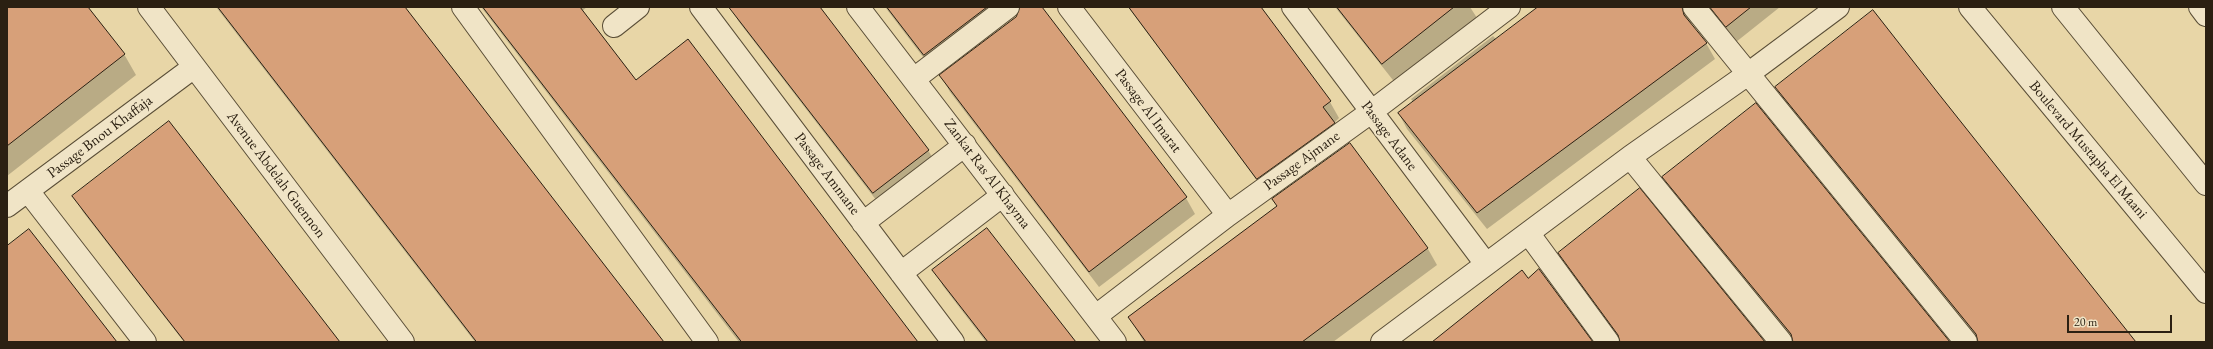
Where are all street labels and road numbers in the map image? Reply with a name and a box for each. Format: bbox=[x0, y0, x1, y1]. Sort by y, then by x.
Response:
street label: Passage Al Imarat bbox=[1111, 66, 1185, 156]
street label: Boulevard Mustapha El Maani bbox=[2025, 77, 2151, 223]
street label: Passage Bnou Khaffaja bbox=[44, 92, 156, 182]
street label: Passage Adane bbox=[1357, 98, 1421, 174]
street label: Avenue Abdelah Guennon bbox=[223, 108, 329, 242]
street label: Zankat Ras Al Khayma bbox=[940, 115, 1034, 233]
street label: Passage Ajmane bbox=[1260, 127, 1344, 195]
street label: Passage Ammane bbox=[790, 129, 864, 219]

